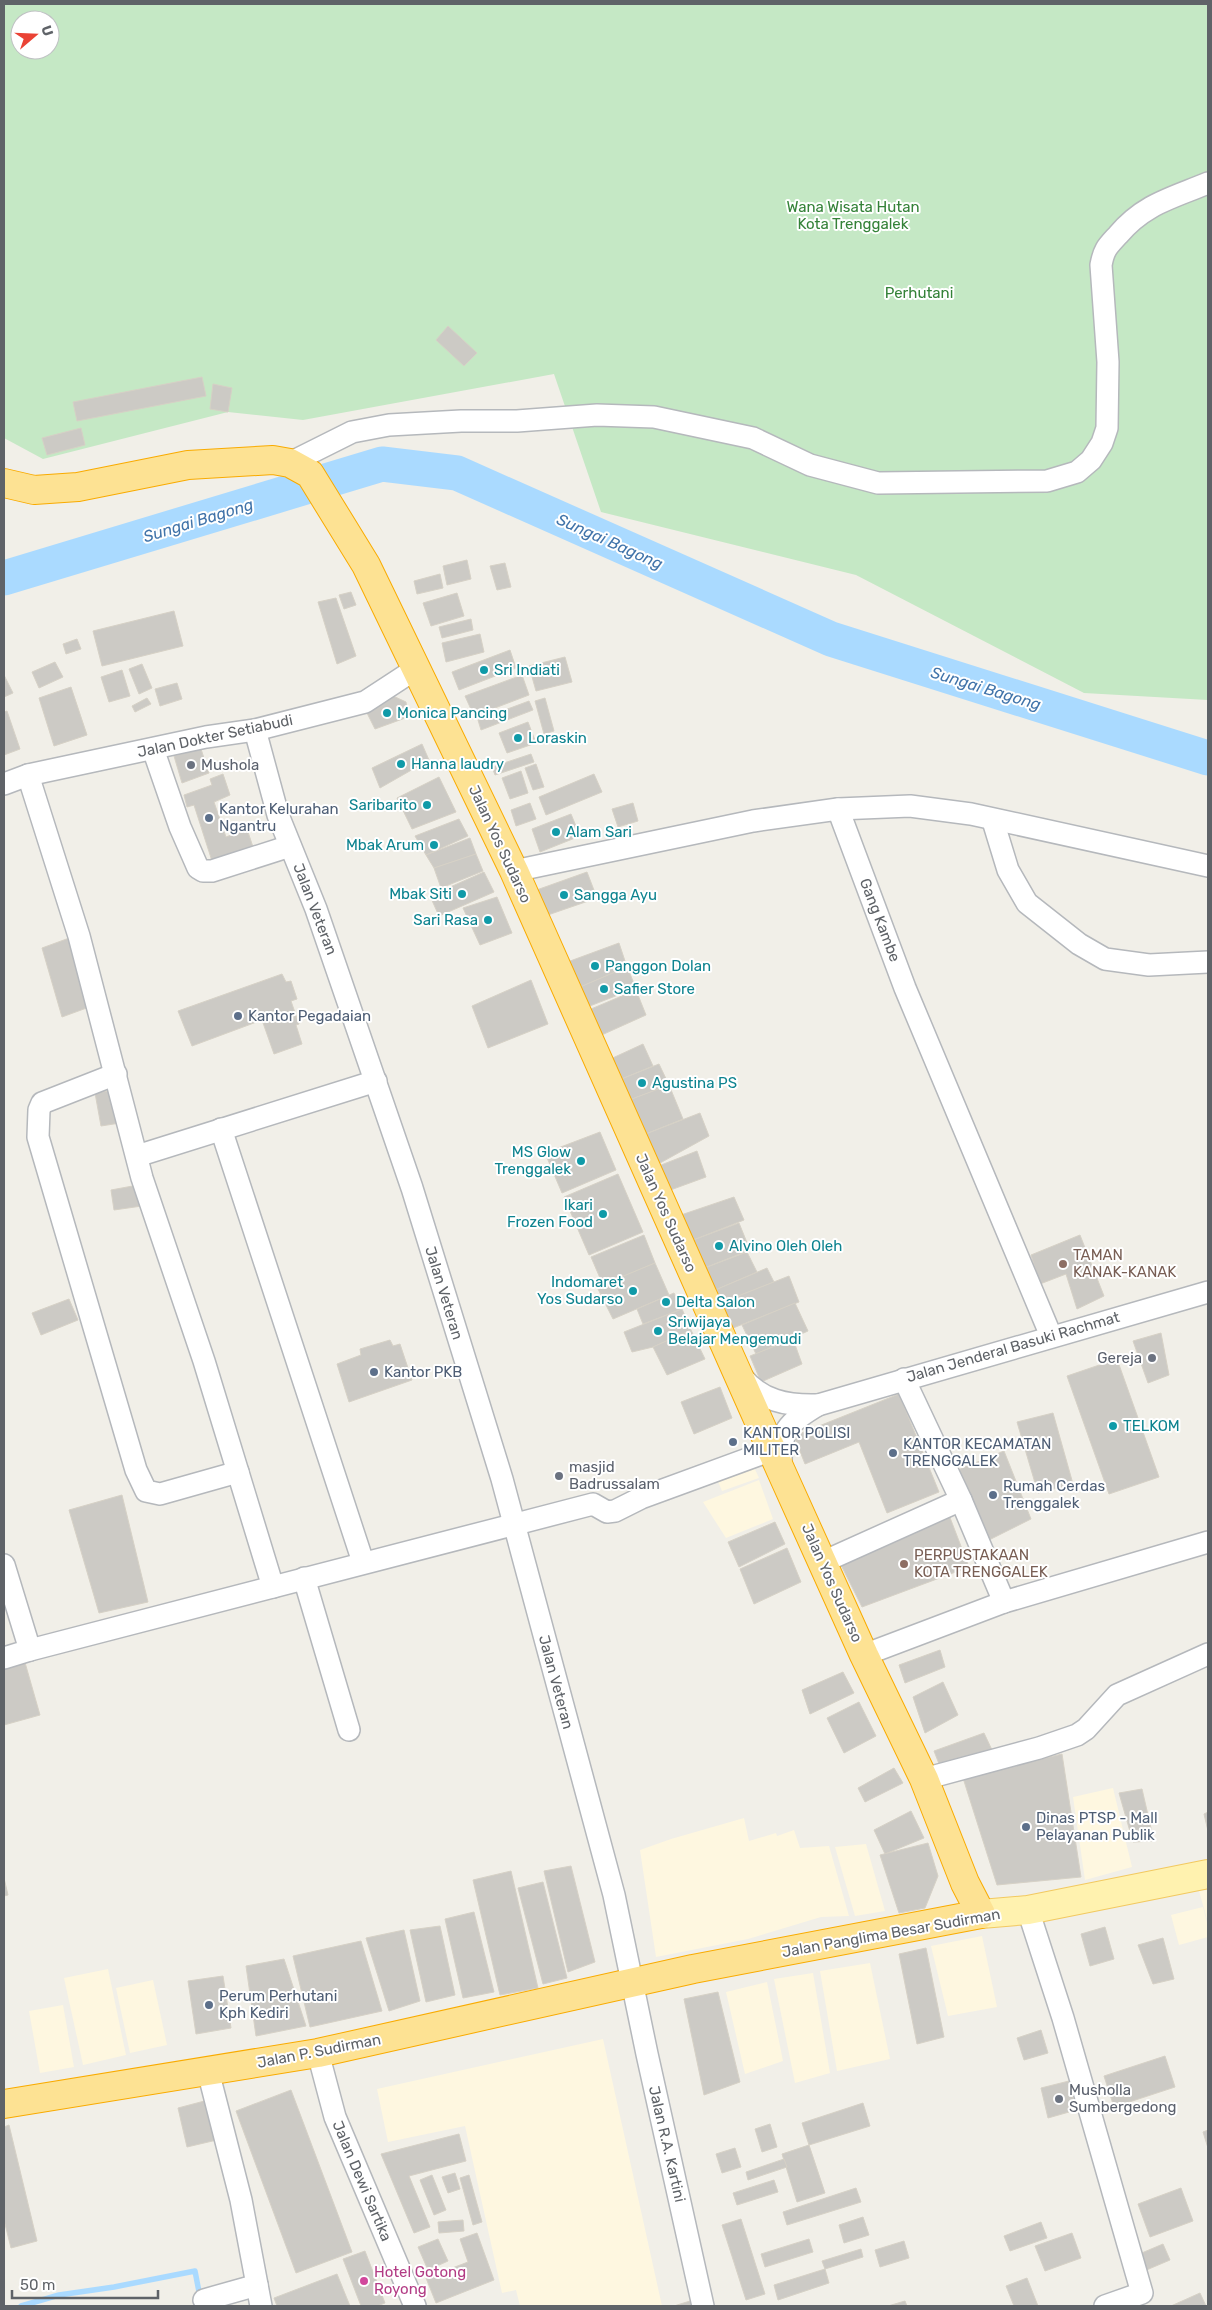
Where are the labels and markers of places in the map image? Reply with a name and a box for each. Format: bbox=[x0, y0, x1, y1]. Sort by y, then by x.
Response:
place label: Sri Indiati bbox=[494, 661, 560, 679]
marker: Sri Indiati bbox=[478, 664, 490, 676]
place label: Monica Pancing bbox=[397, 704, 507, 722]
marker: Monica Pancing bbox=[381, 707, 393, 719]
place label: Loraskin bbox=[528, 729, 587, 747]
marker: Loraskin bbox=[512, 732, 524, 744]
place label: Hanna laudry bbox=[411, 755, 504, 773]
place label: Mushola bbox=[201, 756, 259, 774]
marker: Hanna laudry bbox=[395, 758, 407, 770]
marker: Mushola bbox=[185, 759, 197, 771]
place label: Saribarito bbox=[349, 796, 417, 814]
marker: Saribarito bbox=[421, 799, 433, 811]
place label: Kantor Kelurahan Ngantru bbox=[219, 800, 339, 835]
marker: Kantor Kelurahan Ngantru bbox=[203, 812, 215, 824]
place label: Alam Sari bbox=[566, 823, 632, 841]
marker: Alam Sari bbox=[550, 826, 562, 838]
place label: Mbak Arum bbox=[346, 836, 424, 854]
marker: Mbak Arum bbox=[428, 839, 440, 851]
place label: Mbak Siti bbox=[389, 885, 452, 903]
place label: Sangga Ayu bbox=[574, 886, 657, 904]
marker: Mbak Siti bbox=[456, 888, 468, 900]
marker: Sangga Ayu bbox=[558, 889, 570, 901]
place label: Sari Rasa bbox=[413, 911, 478, 929]
marker: Sari Rasa bbox=[482, 914, 494, 926]
place label: Panggon Dolan bbox=[605, 957, 711, 975]
marker: Panggon Dolan bbox=[589, 960, 601, 972]
place label: Safier Store bbox=[614, 980, 695, 998]
marker: Safier Store bbox=[598, 983, 610, 995]
place label: Kantor Pegadaian bbox=[248, 1007, 371, 1025]
marker: Kantor Pegadaian bbox=[232, 1010, 244, 1022]
place label: Agustina PS bbox=[652, 1074, 737, 1092]
marker: Agustina PS bbox=[636, 1077, 648, 1089]
place label: MS Glow Trenggalek bbox=[495, 1143, 571, 1178]
marker: MS Glow Trenggalek bbox=[575, 1155, 587, 1167]
place label: Ikari Frozen Food bbox=[507, 1196, 593, 1231]
marker: Ikari Frozen Food bbox=[597, 1208, 609, 1220]
place label: Alvino Oleh Oleh bbox=[729, 1237, 842, 1255]
marker: Alvino Oleh Oleh bbox=[713, 1240, 725, 1252]
place label: TAMAN KANAK-KANAK bbox=[1073, 1246, 1176, 1281]
marker: TAMAN KANAK-KANAK bbox=[1057, 1258, 1069, 1270]
place label: Indomaret Yos Sudarso bbox=[537, 1273, 623, 1308]
marker: Indomaret Yos Sudarso bbox=[627, 1285, 639, 1297]
place label: Delta Salon bbox=[676, 1293, 755, 1311]
marker: Delta Salon bbox=[660, 1296, 672, 1308]
place label: Sriwijaya Belajar Mengemudi bbox=[668, 1313, 801, 1348]
marker: Sriwijaya Belajar Mengemudi bbox=[652, 1325, 664, 1337]
place label: Gereja bbox=[1097, 1349, 1142, 1367]
marker: Gereja bbox=[1146, 1352, 1158, 1364]
place label: Kantor PKB bbox=[384, 1363, 462, 1381]
marker: Kantor PKB bbox=[368, 1366, 380, 1378]
place label: TELKOM bbox=[1123, 1417, 1180, 1435]
marker: TELKOM bbox=[1107, 1420, 1119, 1432]
place label: KANTOR POLISI MILITER bbox=[743, 1424, 850, 1459]
place label: KANTOR KECAMATAN TRENGGALEK bbox=[903, 1435, 1051, 1470]
marker: KANTOR POLISI MILITER bbox=[727, 1436, 739, 1448]
marker: KANTOR KECAMATAN TRENGGALEK bbox=[887, 1447, 899, 1459]
place label: masjid Badrussalam bbox=[569, 1458, 660, 1493]
marker: masjid Badrussalam bbox=[553, 1470, 565, 1482]
place label: Rumah Cerdas Trenggalek bbox=[1003, 1477, 1105, 1512]
marker: Rumah Cerdas Trenggalek bbox=[987, 1489, 999, 1501]
place label: PERPUSTAKAAN KOTA TRENGGALEK bbox=[914, 1546, 1048, 1581]
marker: PERPUSTAKAAN KOTA TRENGGALEK bbox=[898, 1558, 910, 1570]
place label: Dinas PTSP - Mall Pelayanan Publik bbox=[1036, 1809, 1158, 1844]
marker: Dinas PTSP - Mall Pelayanan Publik bbox=[1020, 1821, 1032, 1833]
place label: Perum Perhutani Kph Kediri bbox=[219, 1987, 337, 2022]
marker: Perum Perhutani Kph Kediri bbox=[203, 1999, 215, 2011]
place label: Musholla Sumbergedong bbox=[1069, 2081, 1177, 2116]
marker: Musholla Sumbergedong bbox=[1053, 2093, 1065, 2105]
place label: Hotel Gotong Royong bbox=[374, 2263, 466, 2298]
marker: Hotel Gotong Royong bbox=[358, 2275, 370, 2287]

